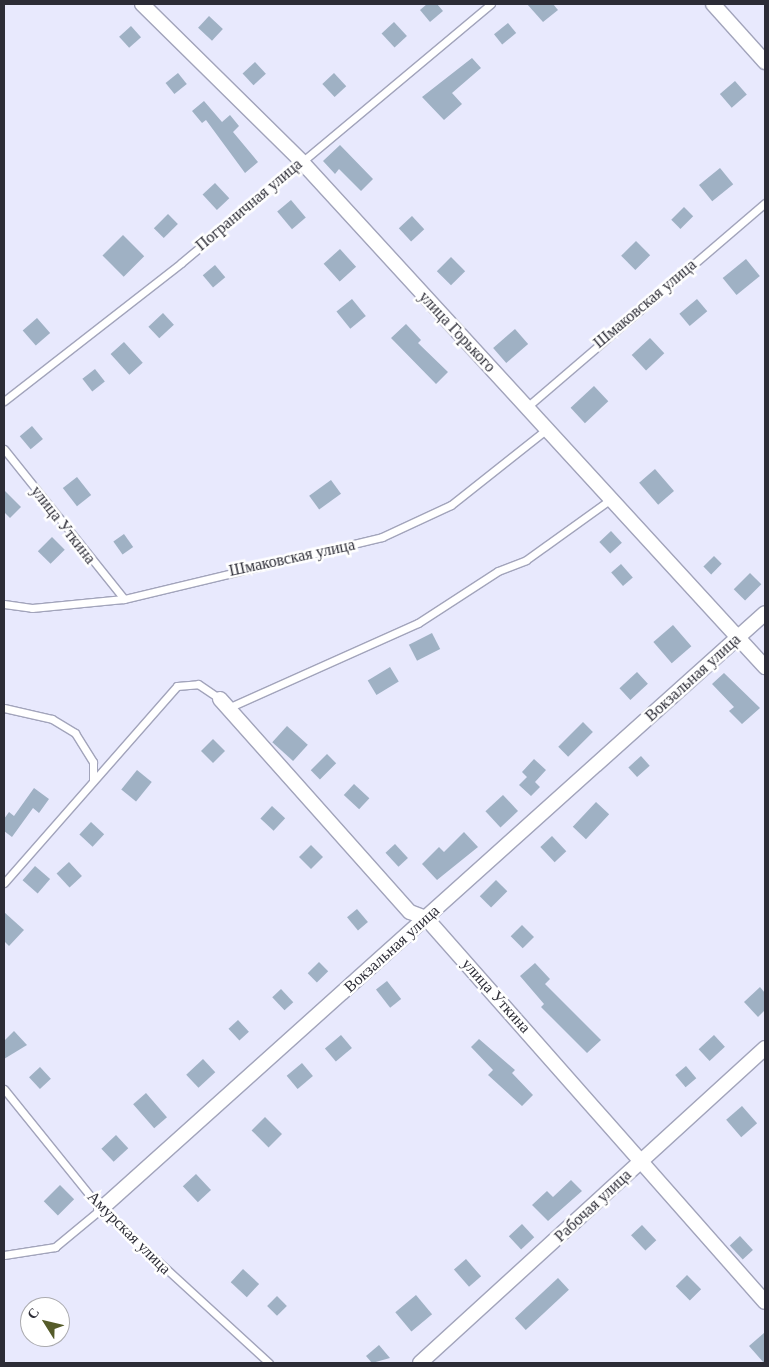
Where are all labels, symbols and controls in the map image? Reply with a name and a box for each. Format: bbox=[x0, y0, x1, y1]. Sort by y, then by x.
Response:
street label: Пограничная улица bbox=[192, 155, 306, 255]
street label: Шмаковская улица bbox=[590, 255, 700, 353]
street label: улица Горького bbox=[415, 288, 499, 376]
street label: улица Уткина bbox=[27, 482, 99, 568]
street label: Шмаковская улица bbox=[227, 535, 357, 581]
street label: Вокзальная улица bbox=[641, 630, 745, 726]
street label: Вокзальная улица bbox=[340, 901, 444, 997]
street label: улица Уткина bbox=[457, 955, 535, 1037]
street label: Рабочая улица bbox=[551, 1166, 635, 1246]
street label: Амурская улица bbox=[83, 1187, 175, 1279]
north arrow bbox=[20, 1297, 70, 1347]
text: С bbox=[24, 1305, 42, 1322]

